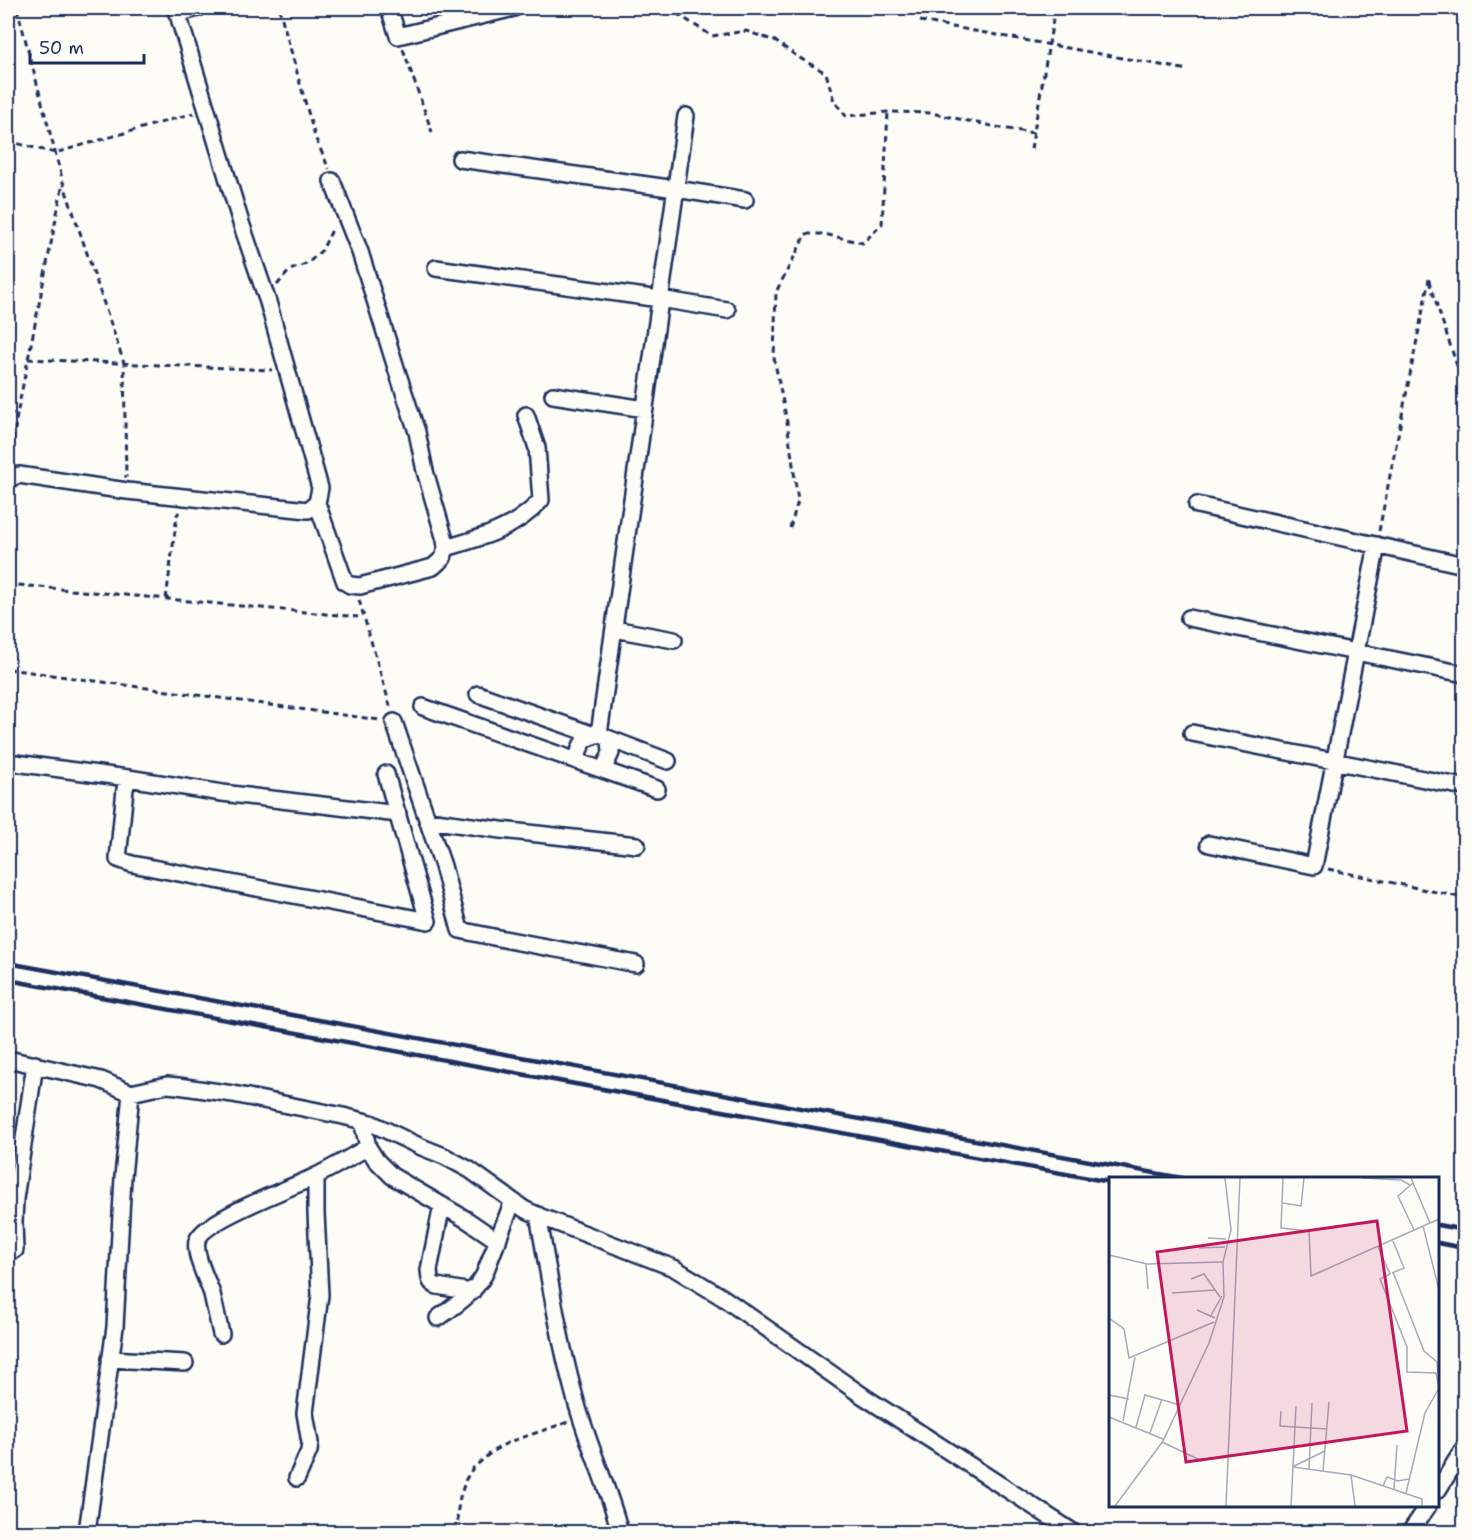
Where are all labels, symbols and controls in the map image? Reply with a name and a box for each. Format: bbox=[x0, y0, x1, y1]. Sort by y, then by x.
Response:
scale bar bbox=[30, 27, 144, 65]
text: 50 m bbox=[39, 36, 84, 60]
inset map bbox=[1109, 1177, 1439, 1507]

